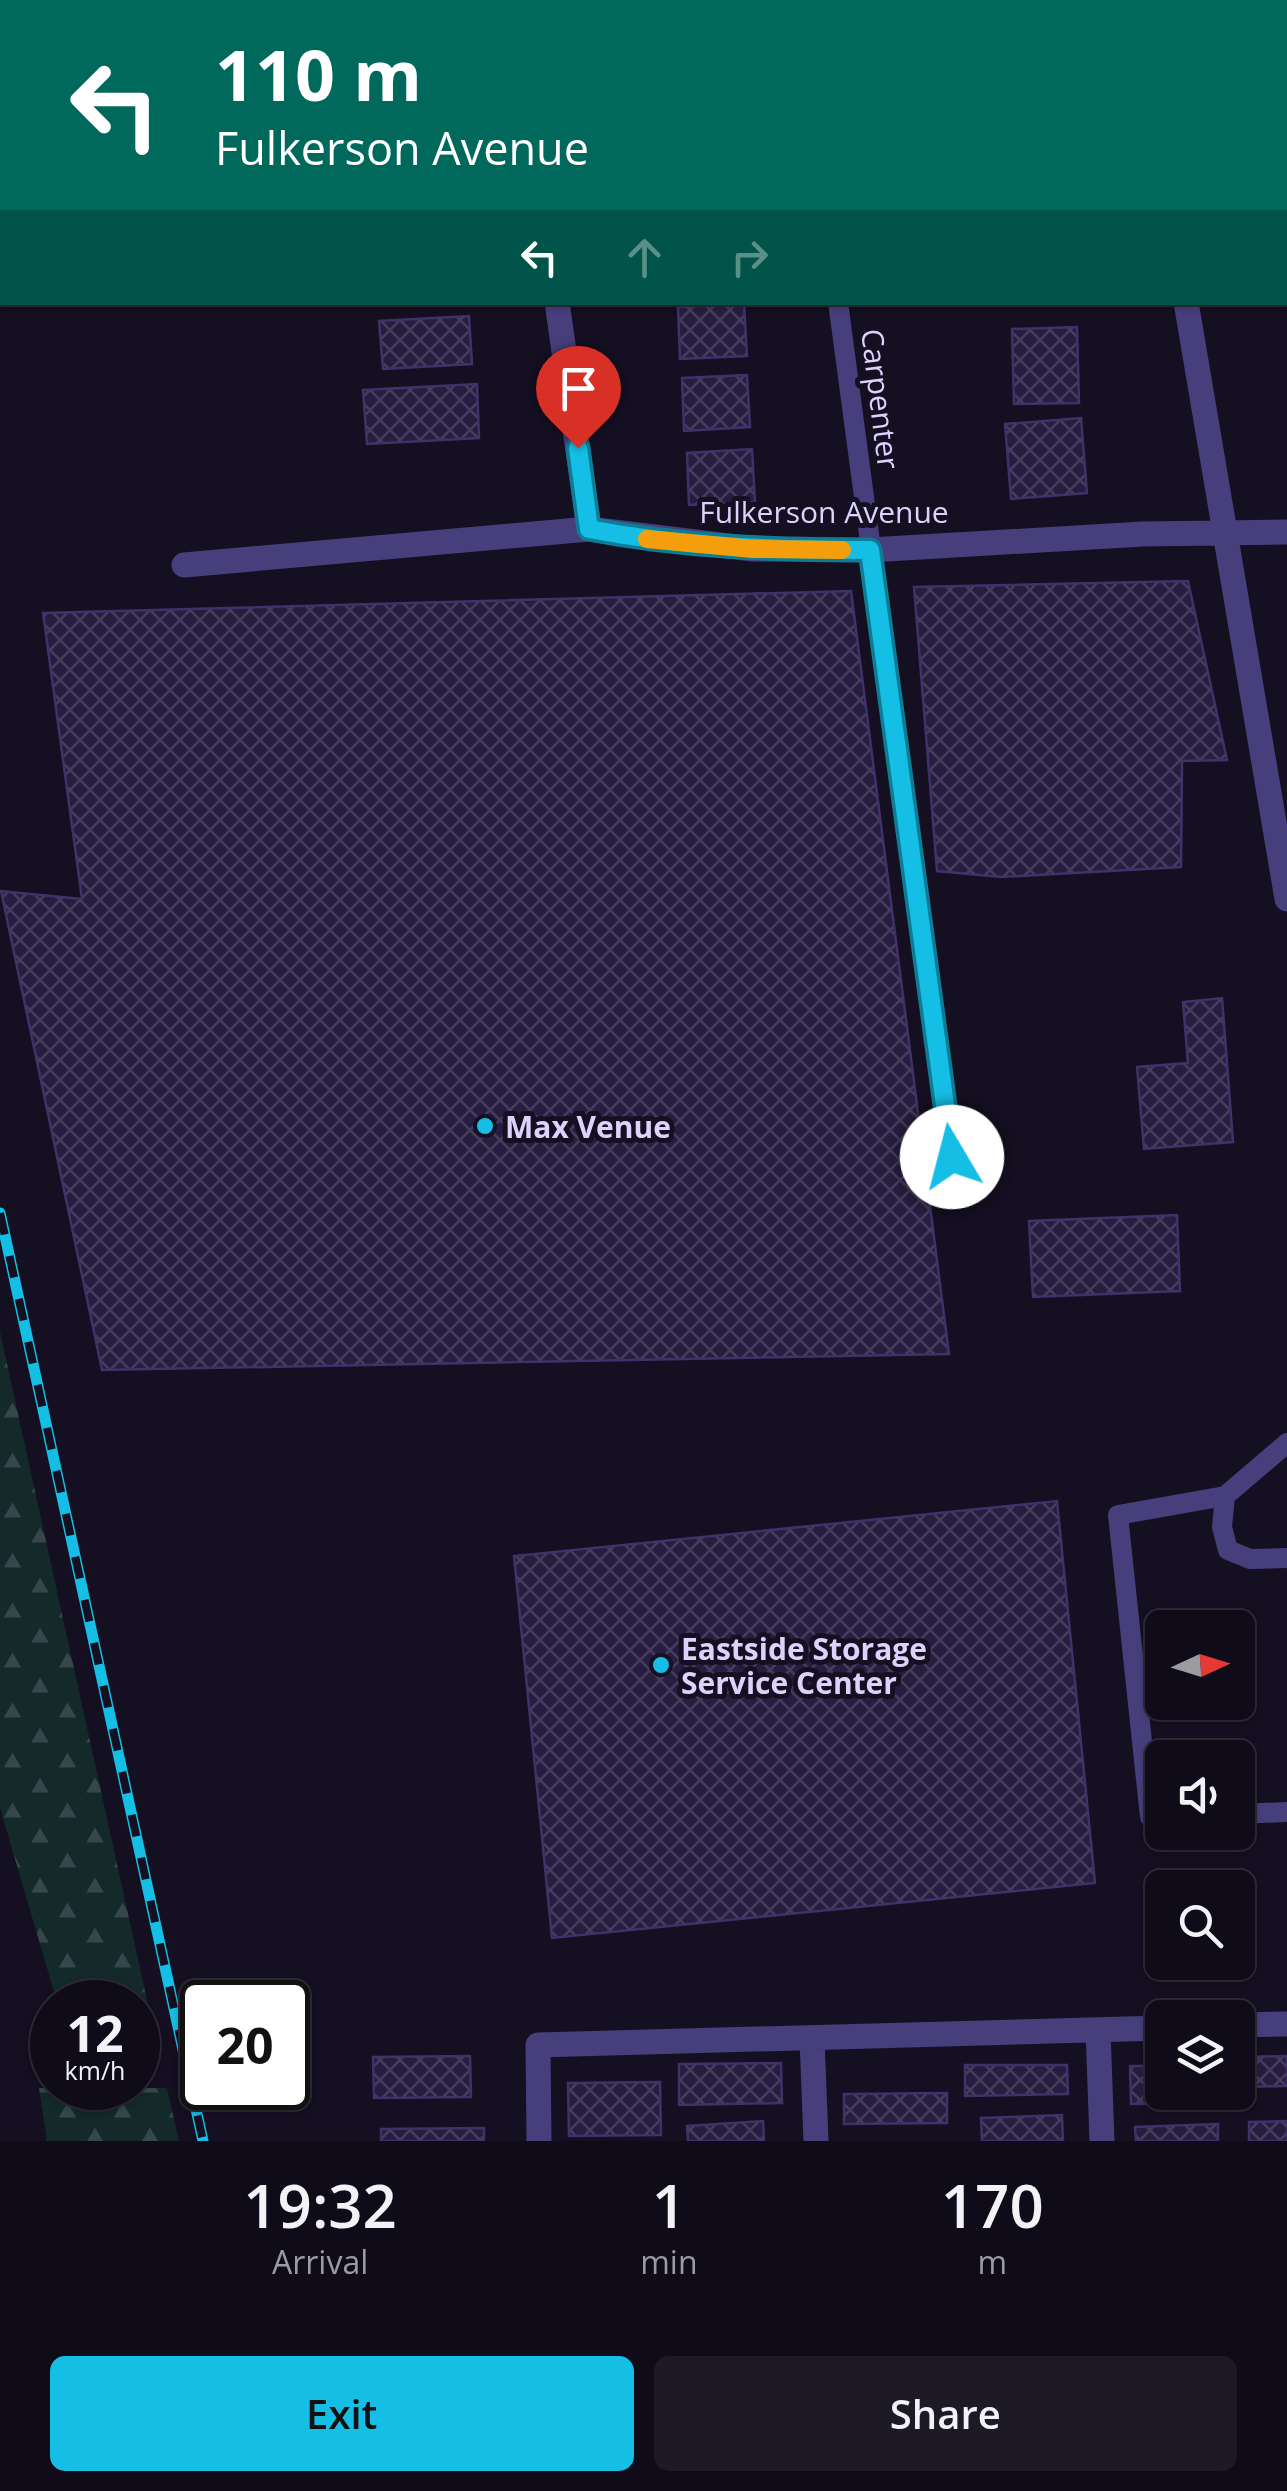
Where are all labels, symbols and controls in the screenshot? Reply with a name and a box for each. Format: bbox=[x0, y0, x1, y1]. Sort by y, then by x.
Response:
text: 110 m bbox=[215, 26, 422, 122]
icon: left bbox=[50, 40, 180, 170]
text: Fulkerson Avenue bbox=[215, 117, 589, 178]
icon: left bbox=[512, 230, 567, 285]
icon: ahead bbox=[617, 230, 672, 285]
icon: right bbox=[722, 230, 777, 285]
street label: Carpenter bbox=[852, 326, 910, 472]
pin bbox=[536, 346, 621, 449]
icon: arrive bbox=[551, 361, 606, 416]
street label: Fulkerson Avenue bbox=[699, 491, 949, 532]
position arrow bbox=[900, 1105, 1004, 1209]
place label: Max Venue bbox=[505, 1106, 671, 1147]
marker: Max Venue bbox=[474, 1115, 496, 1137]
north arrow bbox=[1145, 1610, 1255, 1720]
map controls bbox=[1145, 1610, 1255, 2110]
place label: Eastside Storage Service Center bbox=[681, 1628, 927, 1703]
marker: Eastside Storage Service Center bbox=[650, 1654, 672, 1676]
button: sound bbox=[1145, 1740, 1255, 1850]
button: search bbox=[1145, 1870, 1255, 1980]
speed limit sign: 20 bbox=[180, 1980, 310, 2110]
text: 12 bbox=[66, 1999, 124, 2067]
button: layers bbox=[1145, 2000, 1255, 2110]
text: km/h bbox=[65, 2053, 125, 2087]
text: 19:32 bbox=[243, 2164, 397, 2246]
text: 1 bbox=[652, 2164, 686, 2246]
text: 170 bbox=[941, 2164, 1044, 2246]
text: Arrival bbox=[272, 2240, 368, 2283]
text: min bbox=[640, 2240, 698, 2283]
text: m bbox=[977, 2240, 1007, 2283]
button: Exit bbox=[50, 2356, 634, 2471]
button: Share bbox=[654, 2356, 1237, 2471]

